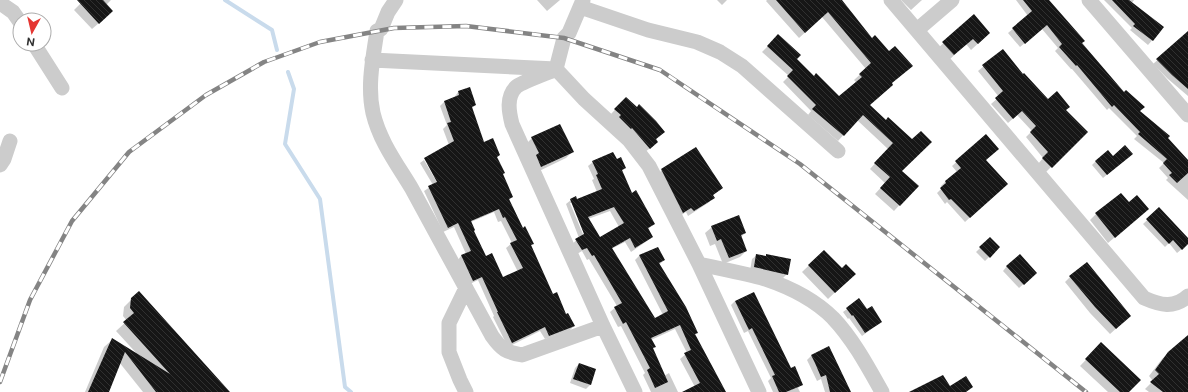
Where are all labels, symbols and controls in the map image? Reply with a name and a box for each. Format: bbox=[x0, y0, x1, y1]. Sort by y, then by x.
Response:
north arrow bbox=[12, 12, 52, 52]
text: N bbox=[26, 35, 36, 48]

